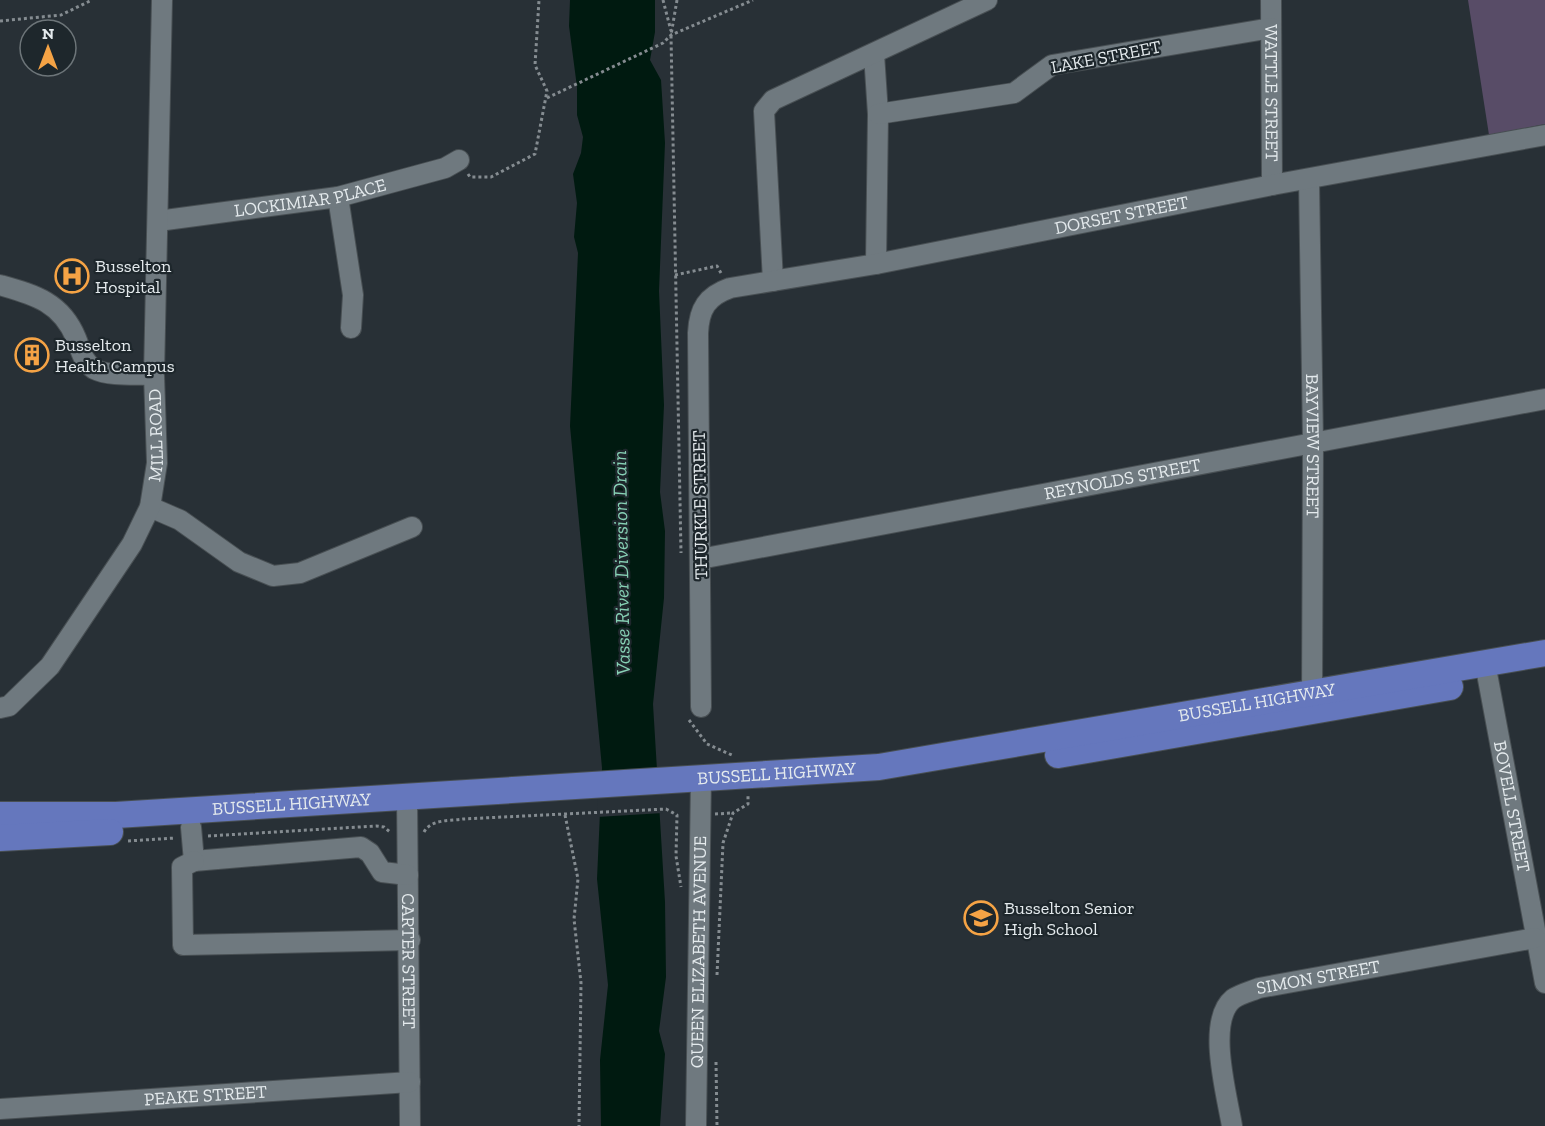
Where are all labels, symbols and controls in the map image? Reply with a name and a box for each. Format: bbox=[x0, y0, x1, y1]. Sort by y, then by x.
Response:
north arrow bbox=[18, 18, 78, 78]
text: N bbox=[42, 24, 54, 43]
street label: WATTLE STREET bbox=[1260, 24, 1283, 162]
street label: LAKE STREET bbox=[1049, 36, 1163, 78]
street label: LOCKIMIAR PLACE bbox=[233, 173, 389, 222]
street label: DORSET STREET bbox=[1053, 191, 1190, 239]
place label: Busselton Hospital bbox=[95, 255, 172, 298]
hospital icon: Busselton Hospital bbox=[54, 258, 90, 294]
place label: Busselton Health Campus bbox=[55, 334, 175, 377]
building icon: Busselton Health Campus bbox=[14, 337, 50, 373]
street label: BAYVIEW STREET bbox=[1301, 374, 1324, 518]
street label: MILL ROAD bbox=[143, 388, 168, 483]
street label: THURKLE STREET bbox=[688, 430, 712, 580]
water label: Vasse River Diversion Drain bbox=[607, 450, 635, 676]
street label: REYNOLDS STREET bbox=[1042, 453, 1203, 505]
street label: BUSSELL HIGHWAY bbox=[1177, 678, 1337, 727]
street label: BOVELL STREET bbox=[1489, 739, 1535, 874]
street label: BUSSELL HIGHWAY bbox=[697, 757, 857, 789]
street label: BUSSELL HIGHWAY bbox=[212, 788, 372, 820]
street label: QUEEN ELIZABETH AVENUE bbox=[686, 836, 711, 1068]
street label: CARTER STREET bbox=[397, 893, 420, 1029]
place label: Busselton Senior High School bbox=[1004, 897, 1135, 940]
school or university icon: Busselton Senior High School bbox=[963, 900, 999, 936]
street label: SIMON STREET bbox=[1254, 955, 1382, 999]
street label: PEAKE STREET bbox=[143, 1080, 268, 1110]

